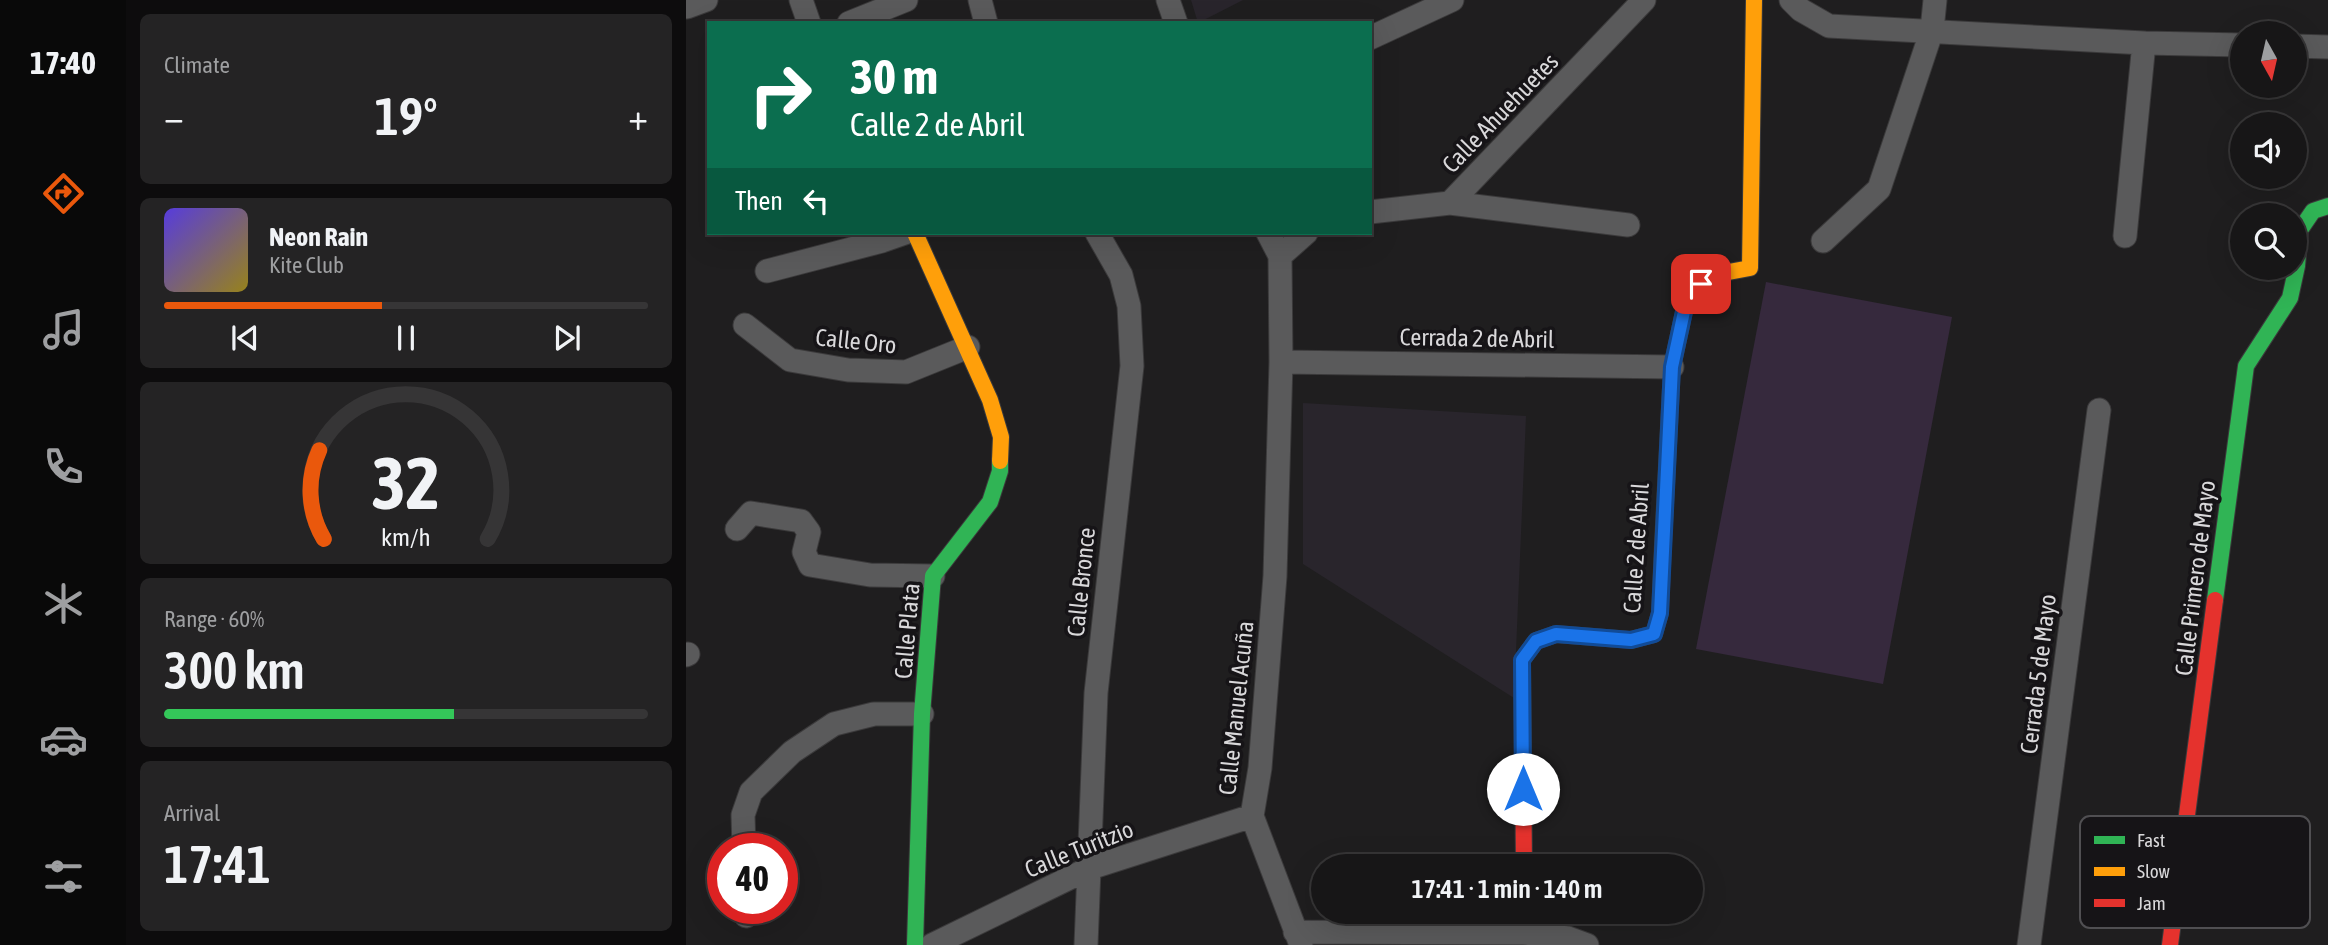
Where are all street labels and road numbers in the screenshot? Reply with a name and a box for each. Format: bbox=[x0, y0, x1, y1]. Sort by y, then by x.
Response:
street label: Calle Ahuehuetes bbox=[1437, 48, 1563, 178]
street label: Calle Oro bbox=[814, 323, 898, 359]
street label: Cerrada 2 de Abril bbox=[1399, 323, 1555, 353]
street label: Calle Primero de Mayo bbox=[2170, 479, 2220, 677]
street label: Calle 2 de Abril bbox=[1618, 481, 1654, 614]
street label: Calle Bronce bbox=[1062, 526, 1100, 638]
street label: Calle Plata bbox=[889, 582, 925, 680]
street label: Cerrada 5 de Mayo bbox=[2015, 593, 2061, 755]
street label: Calle Manuel Acuña bbox=[1213, 620, 1259, 796]
street label: Calle Turitzio bbox=[1021, 815, 1137, 883]

